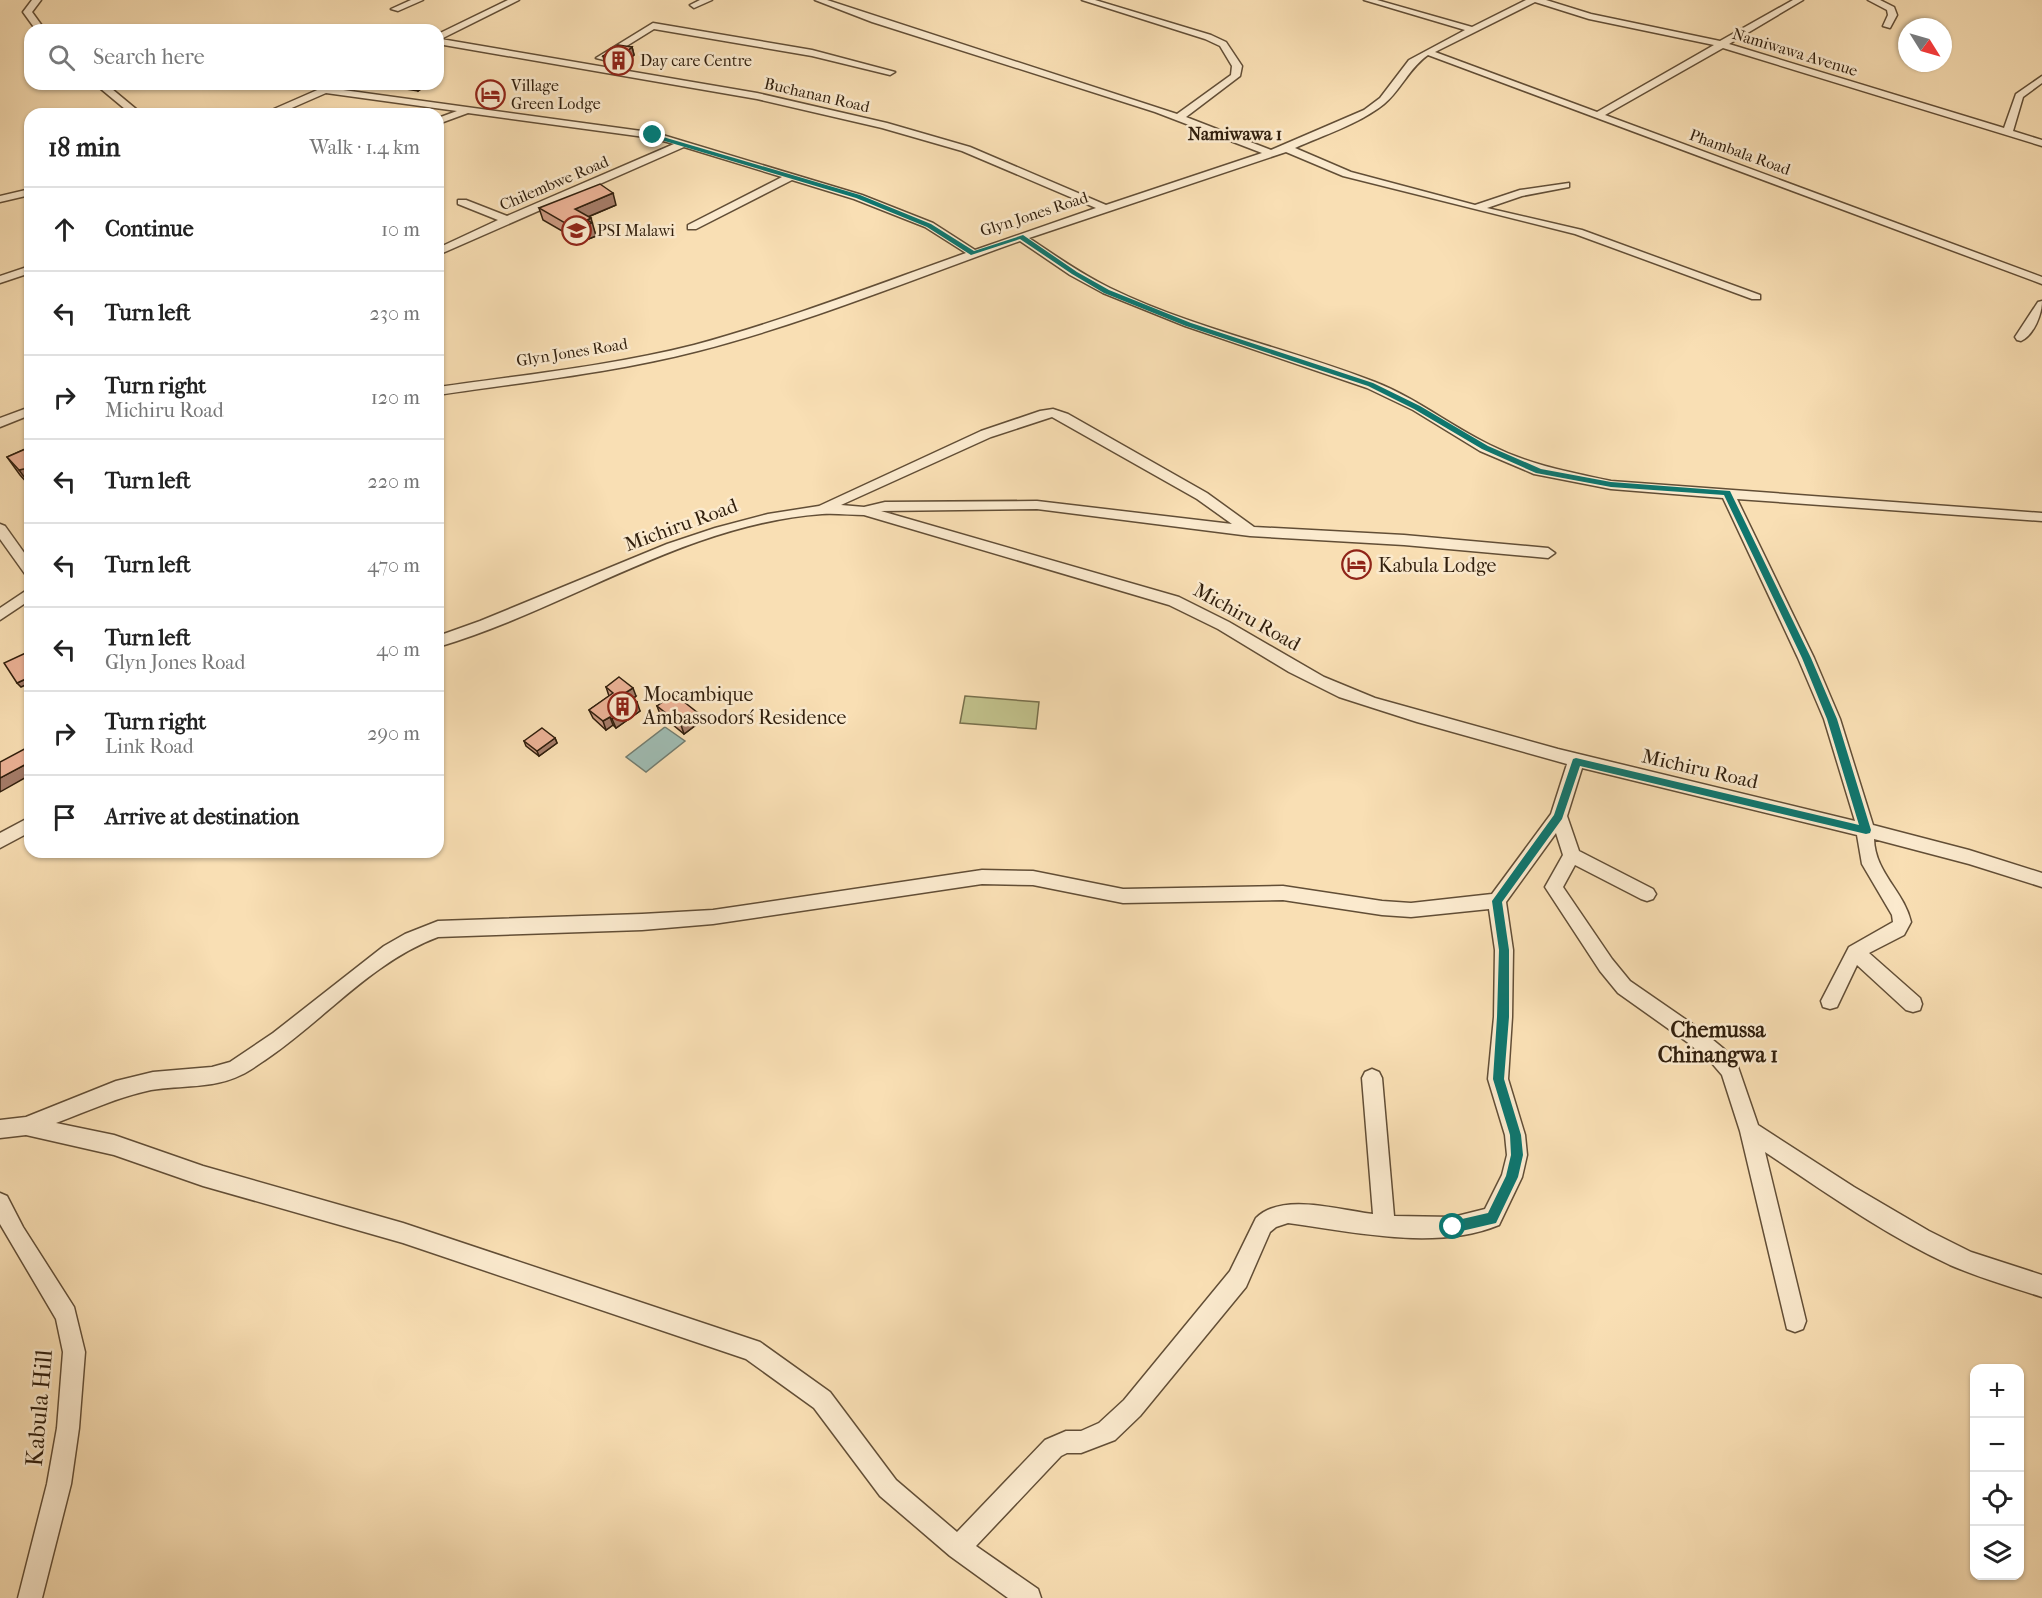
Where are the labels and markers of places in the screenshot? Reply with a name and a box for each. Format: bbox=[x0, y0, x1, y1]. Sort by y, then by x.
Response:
building icon: Day care Centre bbox=[603, 44, 635, 76]
place label: Day care Centre bbox=[640, 51, 752, 70]
place label: Village Green Lodge bbox=[510, 76, 601, 113]
hotel icon: Village Green Lodge bbox=[474, 78, 506, 110]
school or university icon: PSI Malawi bbox=[560, 214, 592, 246]
place label: PSI Malawi bbox=[597, 221, 675, 240]
hotel icon: Kabula Lodge bbox=[1341, 549, 1373, 581]
place label: Kabula Lodge bbox=[1378, 554, 1497, 577]
place label: Mocambique Ambassodorś Residence bbox=[642, 683, 847, 729]
building icon: Mocambique Ambassodorś Residence bbox=[606, 690, 638, 722]

